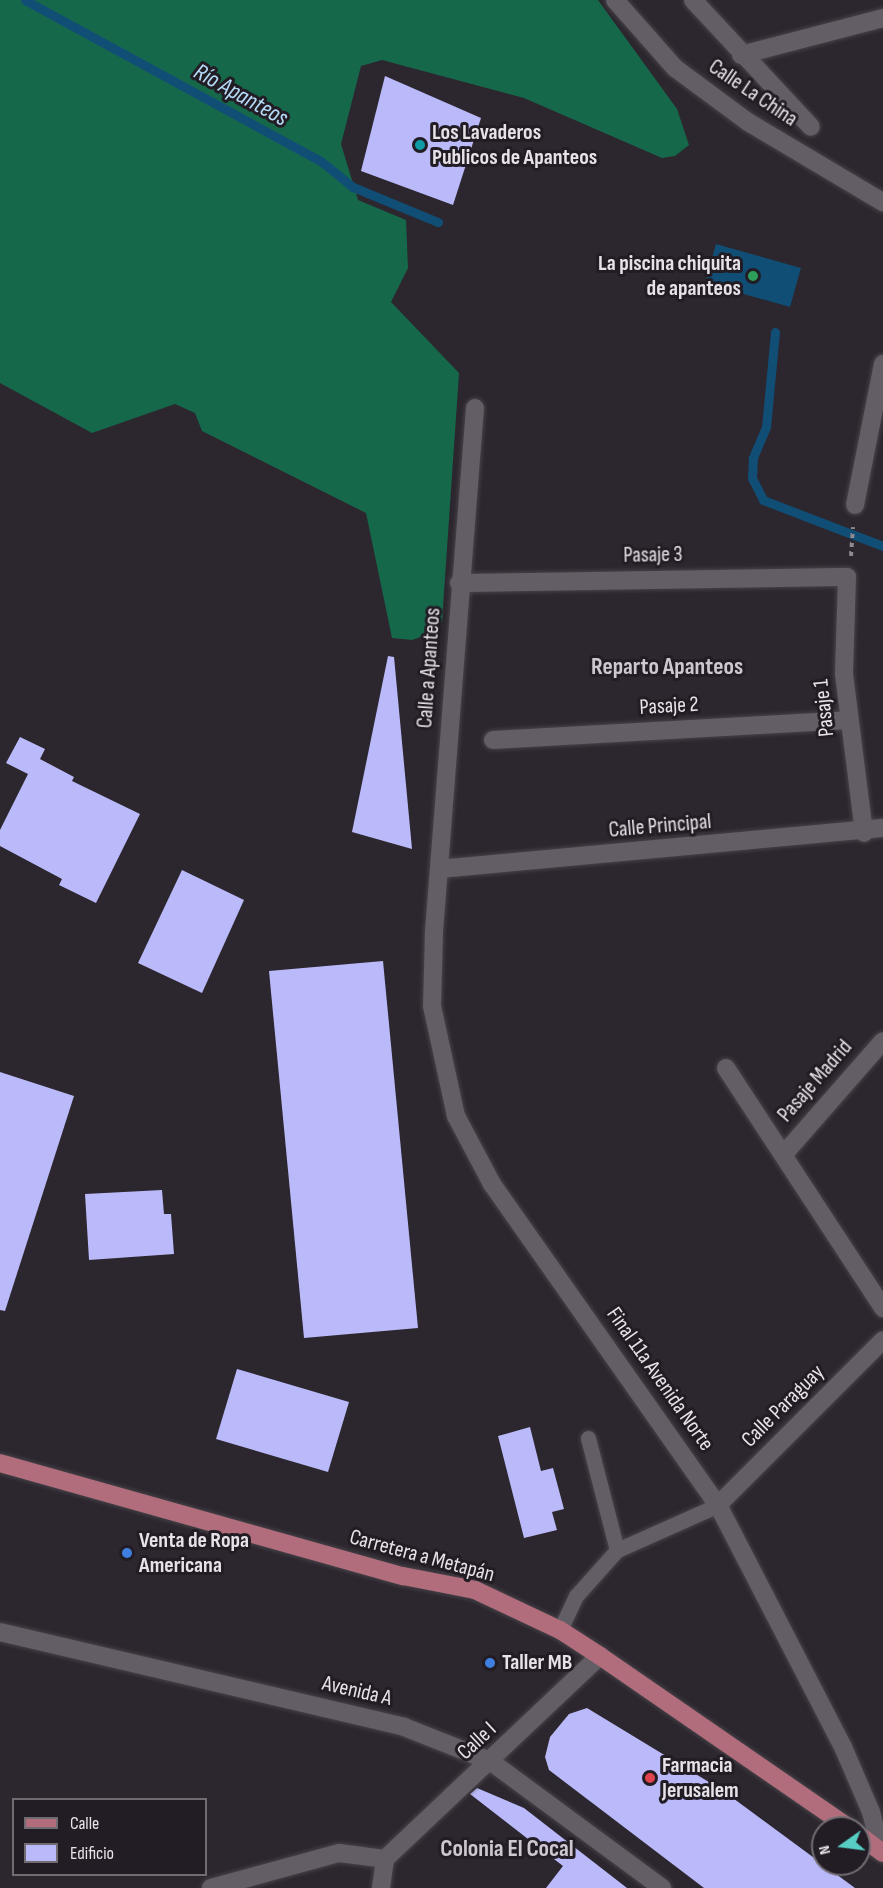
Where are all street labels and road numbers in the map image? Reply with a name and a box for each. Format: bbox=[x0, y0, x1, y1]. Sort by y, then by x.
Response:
street label: Calle La China bbox=[704, 54, 802, 132]
street label: Pasaje 3 bbox=[623, 541, 683, 569]
street label: Calle a Apanteos bbox=[412, 607, 446, 729]
street label: Pasaje 1 bbox=[808, 678, 840, 738]
street label: Pasaje 2 bbox=[639, 691, 699, 721]
street label: Calle Principal bbox=[608, 808, 712, 844]
street label: Pasaje Madrid bbox=[772, 1034, 858, 1128]
street label: Final 11a Avenida Norte bbox=[601, 1302, 719, 1456]
street label: Calle Paraguay bbox=[736, 1359, 830, 1453]
street label: Carretera a Metapán bbox=[347, 1524, 497, 1588]
street label: Avenida A bbox=[320, 1670, 394, 1712]
street label: Calle I bbox=[452, 1716, 502, 1766]

